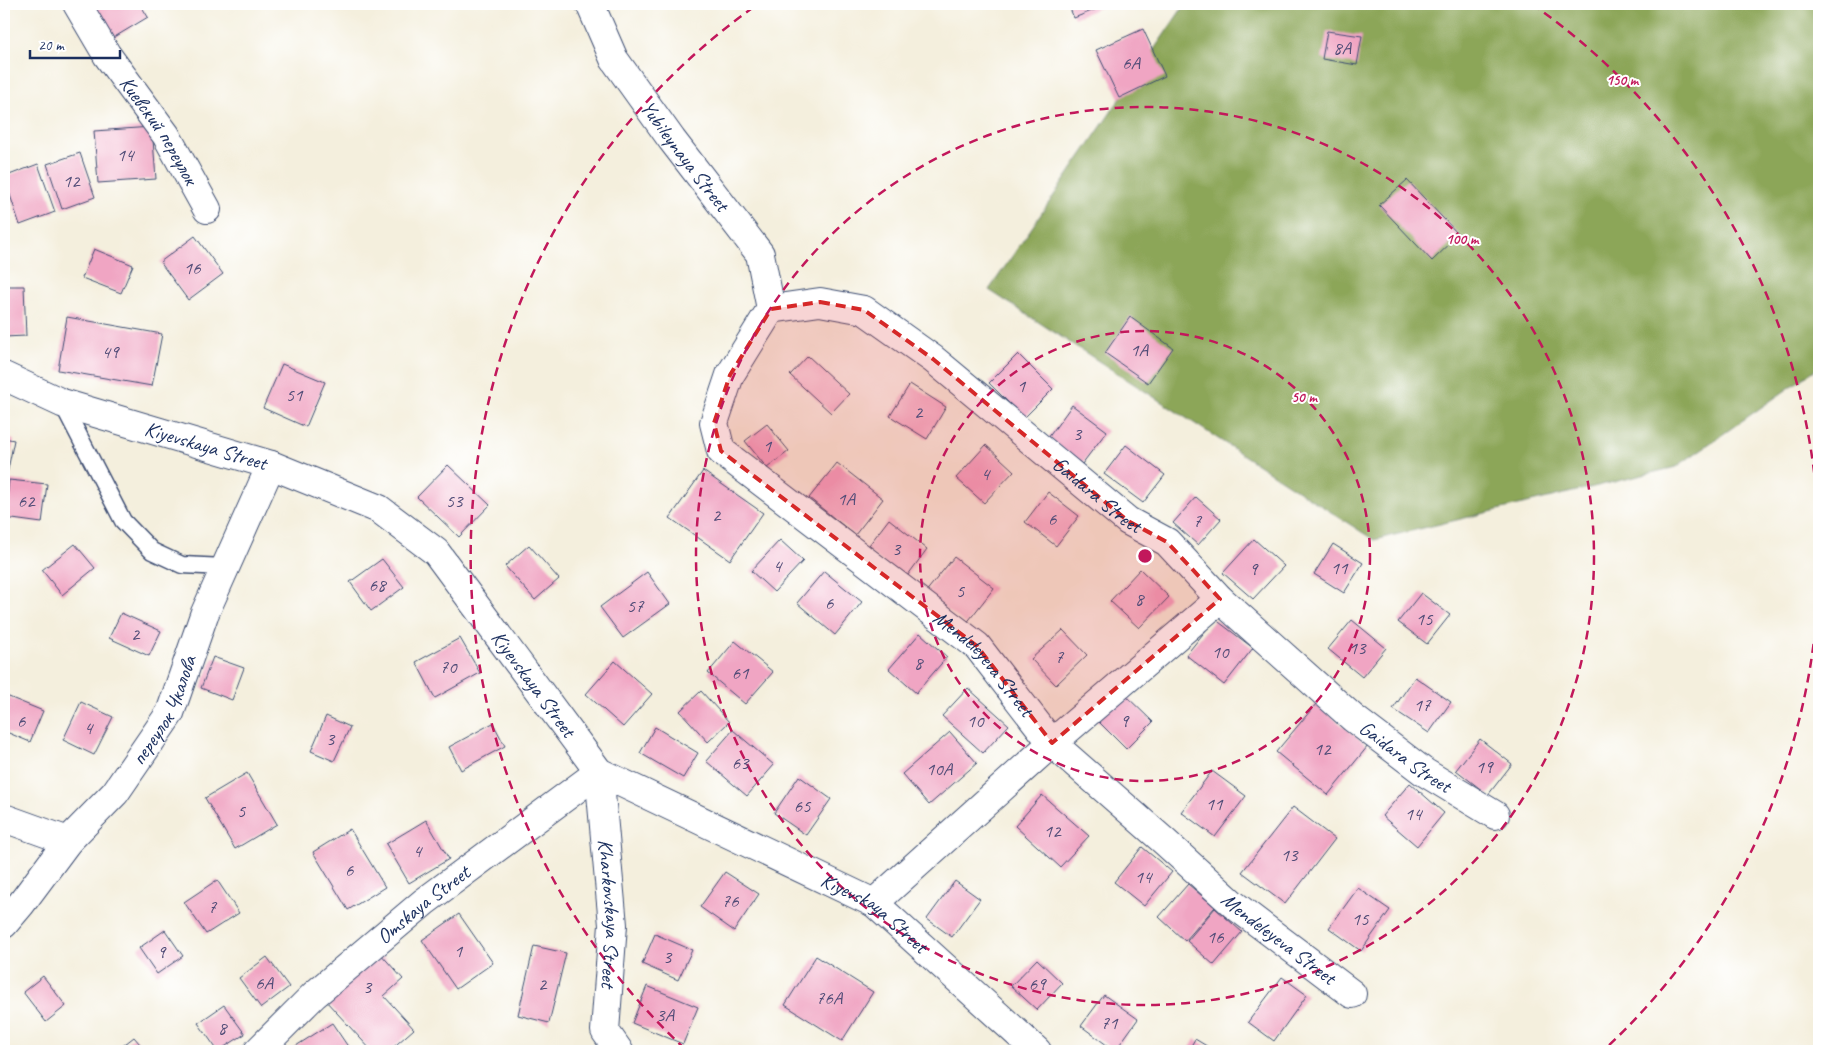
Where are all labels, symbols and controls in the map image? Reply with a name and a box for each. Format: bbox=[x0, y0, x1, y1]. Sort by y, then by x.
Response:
scale bar bbox=[30, 28, 120, 60]
text: 20 m bbox=[38, 36, 65, 55]
house number: 8А bbox=[1333, 36, 1353, 60]
house number: 6А bbox=[1122, 51, 1142, 75]
street label: Киевский переулок bbox=[114, 71, 205, 191]
text: 150 m bbox=[1606, 71, 1640, 90]
street label: Yubileynaya Street bbox=[635, 95, 736, 218]
house number: 14 bbox=[116, 143, 136, 167]
house number: 12 bbox=[62, 169, 81, 193]
text: 100 m bbox=[1446, 230, 1480, 249]
house number: 16 bbox=[183, 256, 202, 280]
house number: 1А bbox=[1130, 338, 1150, 362]
house number: 49 bbox=[101, 340, 120, 364]
house number: 1 bbox=[1017, 374, 1027, 398]
house number: 51 bbox=[285, 383, 304, 407]
text: 50 m bbox=[1291, 388, 1318, 407]
house number: 2 bbox=[914, 400, 924, 424]
street label: Kiyevskaya Street bbox=[142, 415, 272, 477]
house number: 3 bbox=[1073, 422, 1083, 446]
house number: 1 bbox=[763, 434, 773, 458]
street label: Gaidara Street bbox=[1047, 451, 1148, 540]
house number: 4 bbox=[981, 462, 992, 486]
house number: 1А bbox=[837, 487, 857, 511]
house number: 62 bbox=[17, 489, 36, 513]
house number: 53 bbox=[445, 489, 464, 513]
house number: 2 bbox=[712, 503, 722, 527]
house number: 6 bbox=[1048, 507, 1058, 531]
house number: 7 bbox=[1193, 509, 1203, 533]
house number: 3 bbox=[892, 537, 902, 561]
centre of rings bbox=[1136, 547, 1154, 565]
house number: 4 bbox=[773, 554, 784, 578]
house number: 11 bbox=[1330, 556, 1349, 580]
house number: 9 bbox=[1249, 557, 1259, 581]
house number: 68 bbox=[368, 573, 388, 597]
house number: 5 bbox=[956, 579, 966, 603]
house number: 8 bbox=[1135, 587, 1146, 611]
house number: 6 bbox=[825, 591, 835, 615]
house number: 57 bbox=[626, 594, 645, 618]
street label: Mendeleyeva Street bbox=[928, 605, 1041, 723]
house number: 15 bbox=[1415, 607, 1434, 631]
house number: 2 bbox=[131, 622, 141, 646]
street label: Kiyevskaya Street bbox=[486, 625, 583, 744]
house number: 13 bbox=[1348, 636, 1367, 660]
house number: 10 bbox=[1211, 640, 1230, 664]
house number: 7 bbox=[1055, 645, 1065, 669]
street label: переулок Чкалова bbox=[125, 650, 203, 770]
house number: 8 bbox=[914, 651, 925, 675]
house number: 70 bbox=[439, 655, 458, 679]
house number: 61 bbox=[731, 661, 750, 685]
house number: 17 bbox=[1413, 693, 1432, 717]
house number: 6 bbox=[17, 709, 27, 733]
house number: 10 bbox=[966, 709, 985, 733]
house number: 9 bbox=[1120, 709, 1130, 733]
street label: Gaidara Street bbox=[1354, 715, 1458, 799]
house number: 4 bbox=[84, 716, 95, 740]
house number: 3 bbox=[326, 727, 336, 751]
house number: 12 bbox=[1313, 737, 1332, 761]
house number: 63 bbox=[731, 751, 750, 775]
house number: 19 bbox=[1475, 755, 1494, 779]
house number: 10А bbox=[926, 757, 954, 781]
house number: 11 bbox=[1205, 792, 1224, 816]
house number: 65 bbox=[793, 794, 812, 818]
house number: 5 bbox=[237, 799, 247, 823]
house number: 14 bbox=[1404, 802, 1424, 826]
house number: 12 bbox=[1043, 819, 1062, 843]
street label: Kharkovskaya Street bbox=[592, 838, 626, 991]
house number: 4 bbox=[413, 839, 424, 863]
house number: 13 bbox=[1280, 843, 1299, 867]
house number: 6 bbox=[345, 858, 355, 882]
street label: Omskaya Street bbox=[371, 858, 477, 950]
house number: 14 bbox=[1134, 865, 1154, 889]
street label: Kiyevskaya Street bbox=[817, 867, 935, 960]
street label: Mendeleyeva Street bbox=[1216, 887, 1343, 991]
house number: 76 bbox=[721, 889, 740, 913]
house number: 7 bbox=[208, 895, 218, 919]
house number: 15 bbox=[1351, 907, 1370, 931]
house number: 16 bbox=[1206, 925, 1225, 949]
house number: 1 bbox=[454, 939, 464, 963]
house number: 9 bbox=[157, 940, 167, 964]
house number: 3 bbox=[663, 945, 673, 969]
house number: 6А bbox=[255, 971, 275, 995]
house number: 2 bbox=[538, 972, 548, 996]
house number: 69 bbox=[1028, 972, 1047, 996]
house number: 3 bbox=[363, 975, 373, 999]
house number: 76А bbox=[816, 986, 844, 1010]
house number: 3А bbox=[656, 1003, 676, 1027]
house number: 71 bbox=[1100, 1011, 1119, 1035]
house number: 8 bbox=[218, 1016, 229, 1040]

